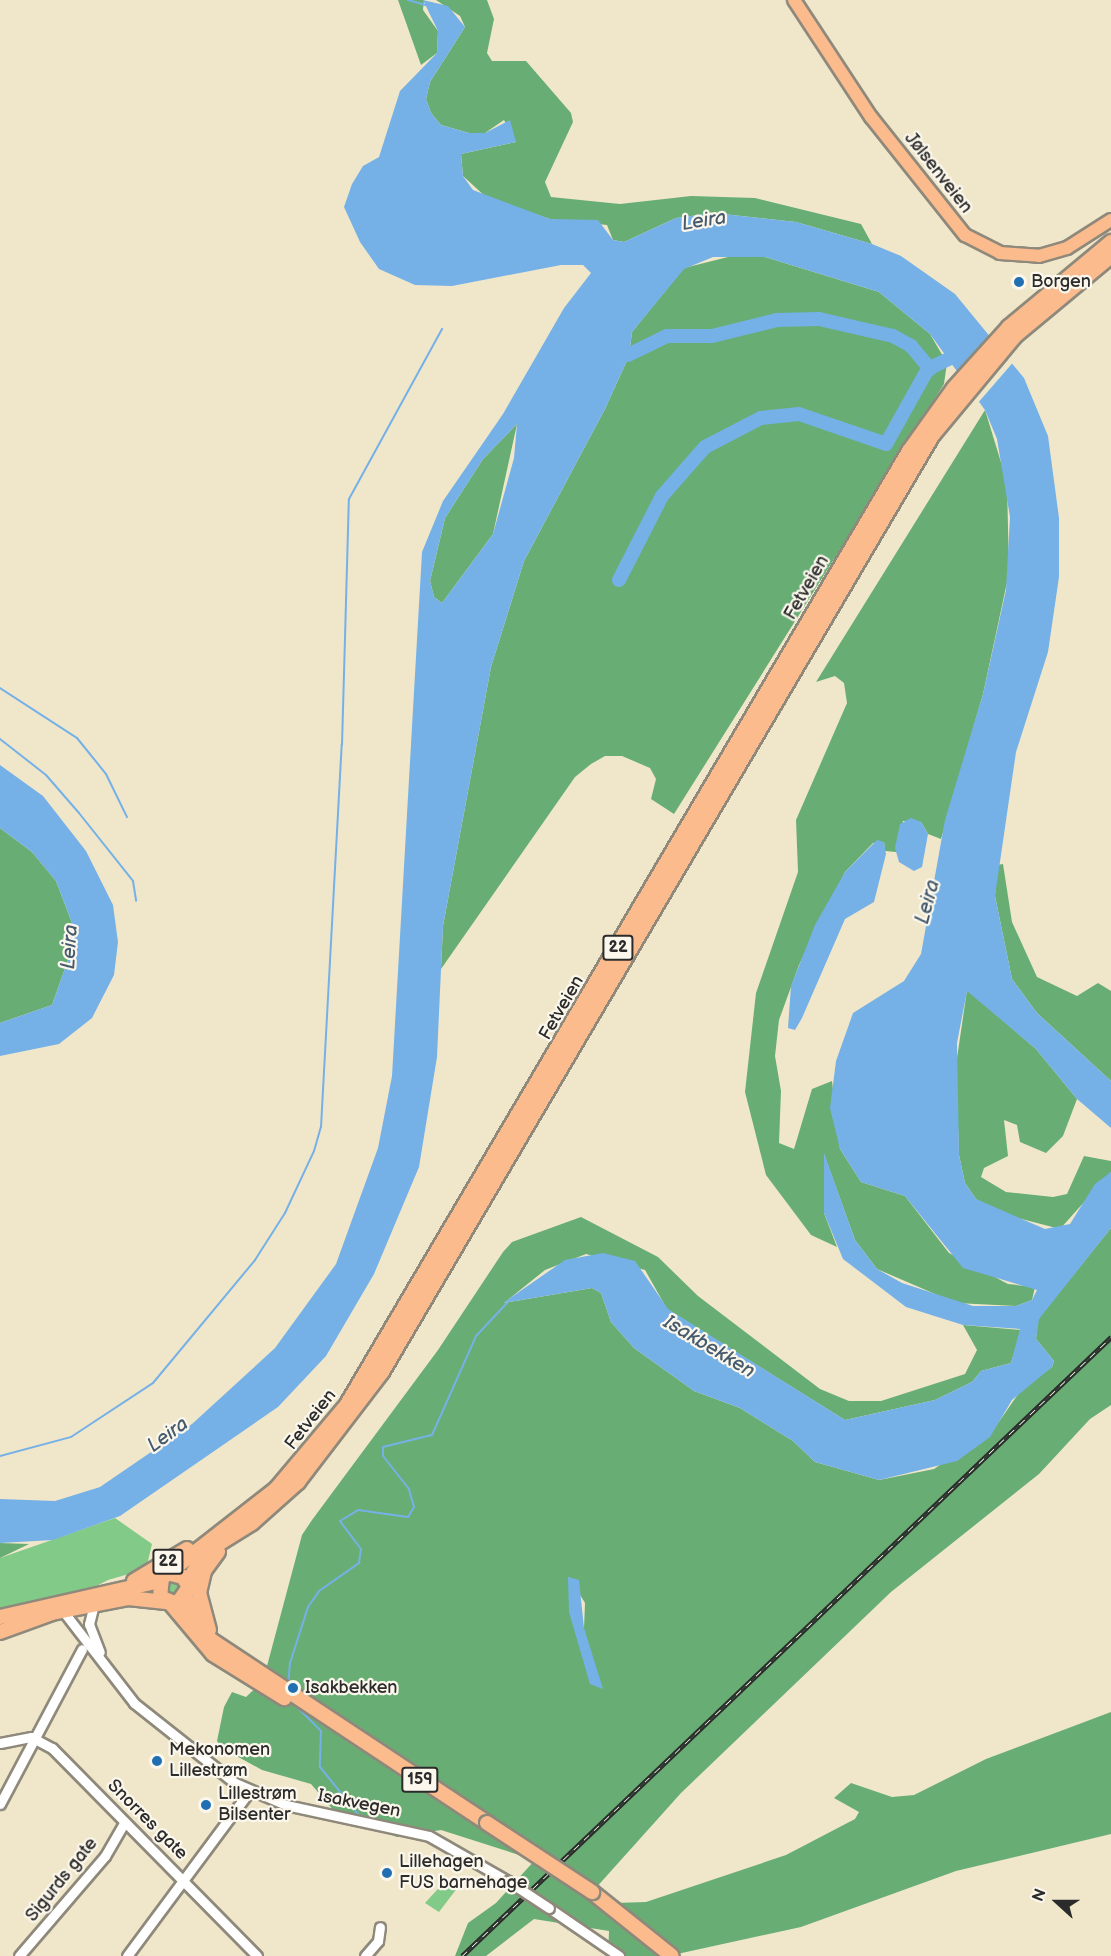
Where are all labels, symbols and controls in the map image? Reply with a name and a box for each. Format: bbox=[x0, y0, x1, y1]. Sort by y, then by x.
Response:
street label: Jølsenveien bbox=[900, 128, 976, 218]
water label: Leira bbox=[680, 206, 728, 236]
place label: Borgen bbox=[1031, 271, 1091, 293]
marker: Borgen bbox=[1012, 275, 1026, 289]
street label: Fetveien bbox=[780, 552, 834, 624]
water label: Leira bbox=[911, 877, 945, 927]
water label: Leira bbox=[56, 924, 84, 970]
road number: 22 bbox=[602, 935, 634, 961]
street label: Fetveien bbox=[535, 972, 589, 1044]
water label: Isakbekken bbox=[659, 1310, 759, 1384]
street label: Fetveien bbox=[281, 1386, 341, 1454]
water label: Leira bbox=[143, 1412, 193, 1458]
road number: 22 bbox=[152, 1549, 184, 1575]
place label: Isakbekken bbox=[305, 1677, 397, 1699]
marker: Isakbekken bbox=[286, 1681, 300, 1695]
place label: Mekonomen Lillestrøm bbox=[169, 1740, 270, 1782]
marker: Mekonomen Lillestrøm bbox=[150, 1754, 164, 1768]
road number: 159 bbox=[400, 1767, 440, 1793]
street label: Snorres gate bbox=[102, 1775, 192, 1865]
place label: Lillestrøm Bilsenter bbox=[218, 1784, 297, 1826]
street label: Isakvegen bbox=[316, 1785, 402, 1823]
marker: Lillestrøm Bilsenter bbox=[199, 1798, 213, 1812]
street label: Sigurds gate bbox=[22, 1834, 102, 1926]
place label: Lillehagen FUS barnehage bbox=[399, 1852, 528, 1894]
marker: Lillehagen FUS barnehage bbox=[380, 1866, 394, 1880]
north arrow bbox=[1027, 1872, 1087, 1932]
text: N bbox=[1029, 1886, 1051, 1904]

